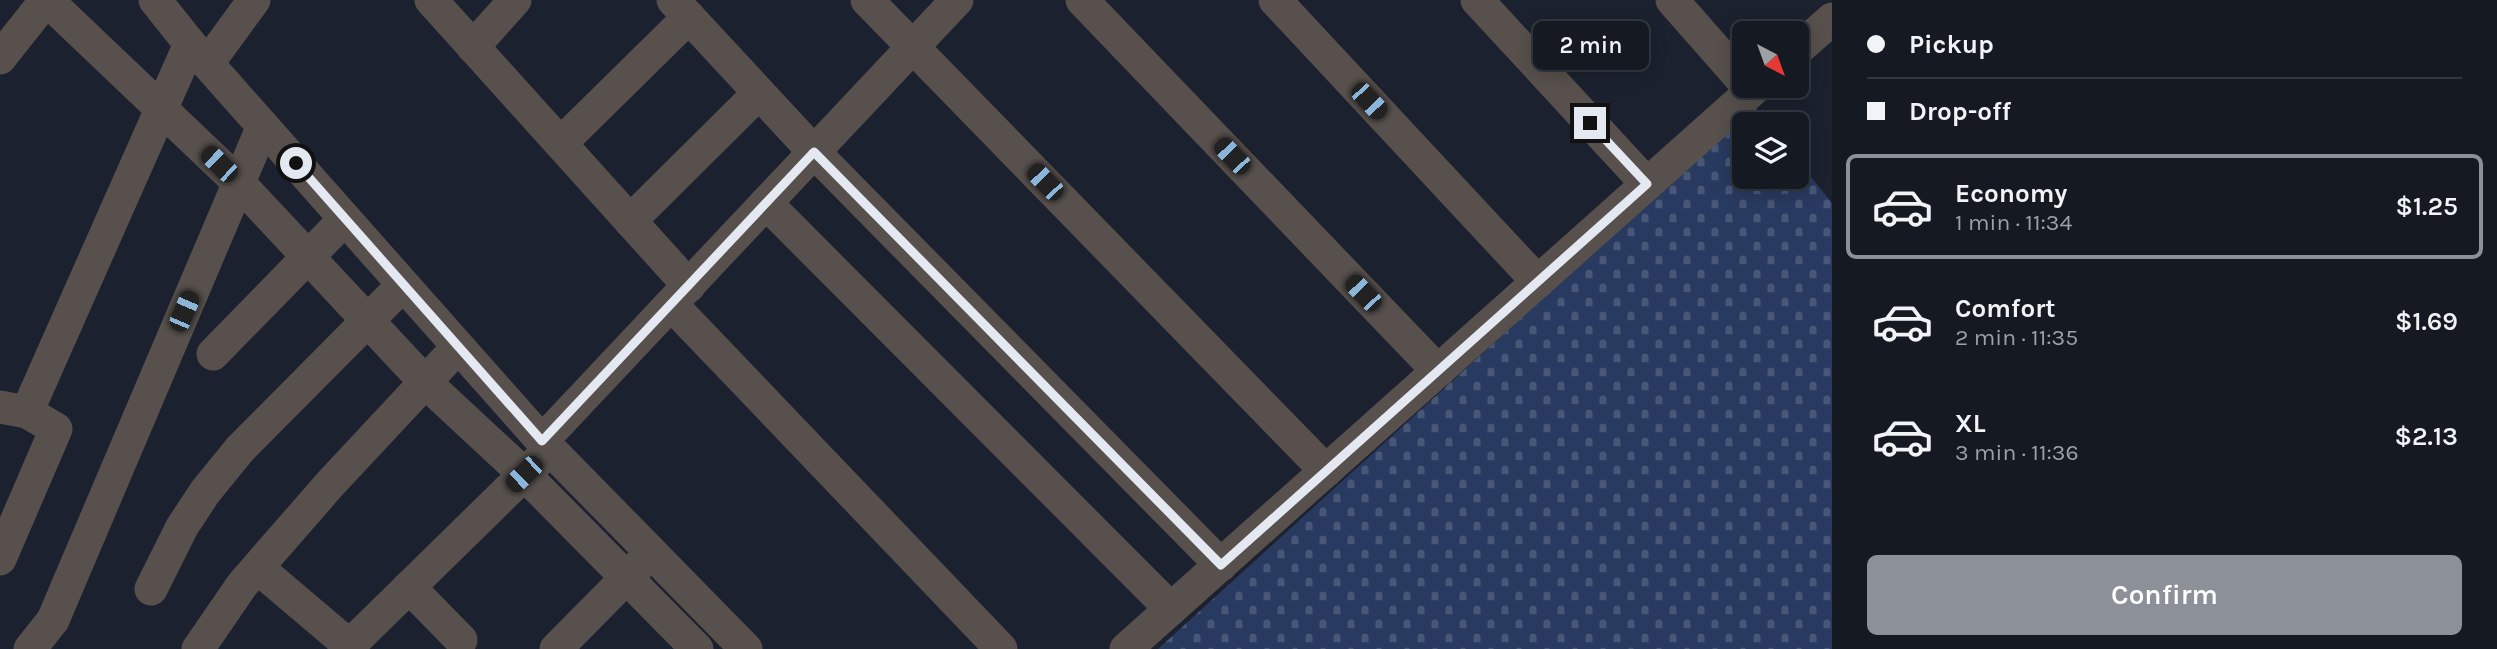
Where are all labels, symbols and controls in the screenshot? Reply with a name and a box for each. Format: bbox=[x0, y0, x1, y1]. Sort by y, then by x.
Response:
north arrow bbox=[1732, 21, 1810, 98]
map controls bbox=[1732, 21, 1809, 189]
callout: 2 min bbox=[1532, 22, 1648, 71]
text: Pickup bbox=[1909, 29, 1994, 60]
text: 2 min bbox=[1560, 32, 1622, 59]
car bbox=[1347, 78, 1392, 124]
text: Drop-off bbox=[1909, 96, 2011, 127]
route end bbox=[1574, 107, 1606, 139]
button: layers bbox=[1732, 112, 1809, 189]
car bbox=[1210, 134, 1255, 178]
car bbox=[197, 142, 242, 186]
route start bbox=[280, 147, 312, 179]
car bbox=[1023, 160, 1068, 204]
icon: car bbox=[1871, 175, 1934, 238]
text: Economy bbox=[1955, 178, 2067, 209]
text: $1.25 bbox=[2396, 191, 2458, 222]
text: 1 min · 11:34 bbox=[1955, 209, 2072, 236]
car bbox=[1341, 271, 1386, 315]
car bbox=[167, 288, 202, 334]
icon: car bbox=[1871, 290, 1934, 353]
text: Comfort bbox=[1955, 293, 2056, 324]
text: $1.69 bbox=[2395, 306, 2458, 337]
text: 2 min · 11:35 bbox=[1955, 324, 2078, 351]
icon: car bbox=[1871, 405, 1934, 468]
text: XL bbox=[1955, 408, 1986, 439]
text: $2.13 bbox=[2395, 421, 2458, 452]
text: 3 min · 11:36 bbox=[1955, 439, 2079, 466]
car bbox=[502, 452, 547, 496]
button: Confirm bbox=[1867, 555, 2462, 635]

